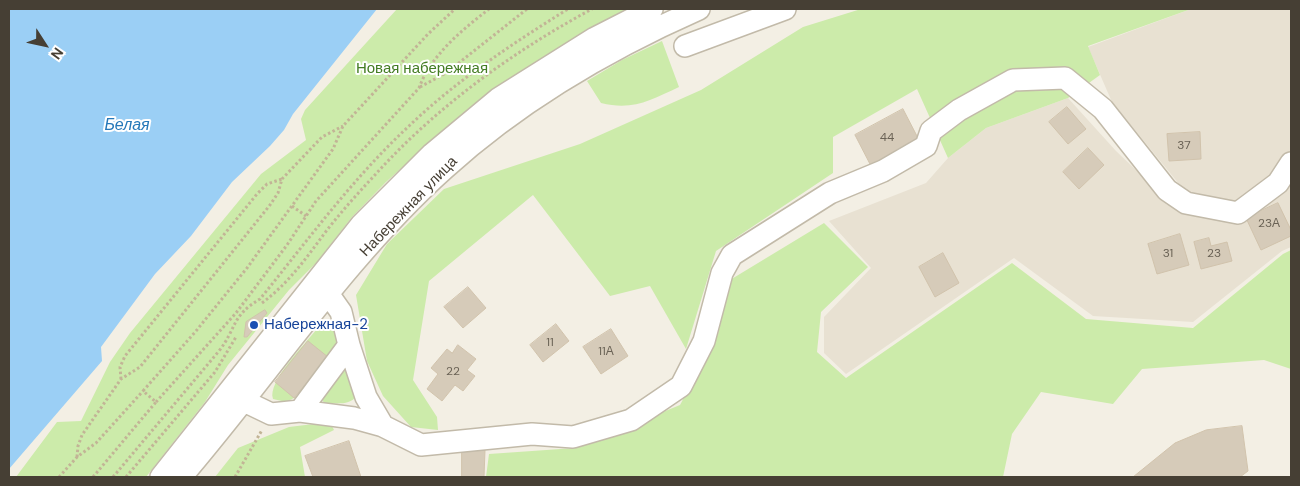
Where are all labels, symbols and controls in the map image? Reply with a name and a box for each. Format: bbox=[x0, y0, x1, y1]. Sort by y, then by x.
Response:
north arrow bbox=[20, 20, 70, 70]
text: N bbox=[47, 44, 68, 63]
park label: Новая набережная bbox=[356, 60, 488, 78]
water label: Белая bbox=[104, 116, 150, 136]
house number: 44 bbox=[880, 131, 894, 145]
house number: 37 bbox=[1177, 139, 1191, 153]
street label: Набережная улица bbox=[357, 153, 461, 261]
house number: 23А bbox=[1258, 217, 1280, 231]
house number: 31 bbox=[1163, 247, 1173, 261]
house number: 23 bbox=[1207, 247, 1221, 261]
place label: Набережная-2 bbox=[264, 316, 368, 334]
marker: Набережная-2 bbox=[248, 319, 260, 331]
house number: 11 bbox=[546, 336, 554, 350]
house number: 11А bbox=[598, 345, 614, 359]
house number: 22 bbox=[446, 365, 460, 379]

